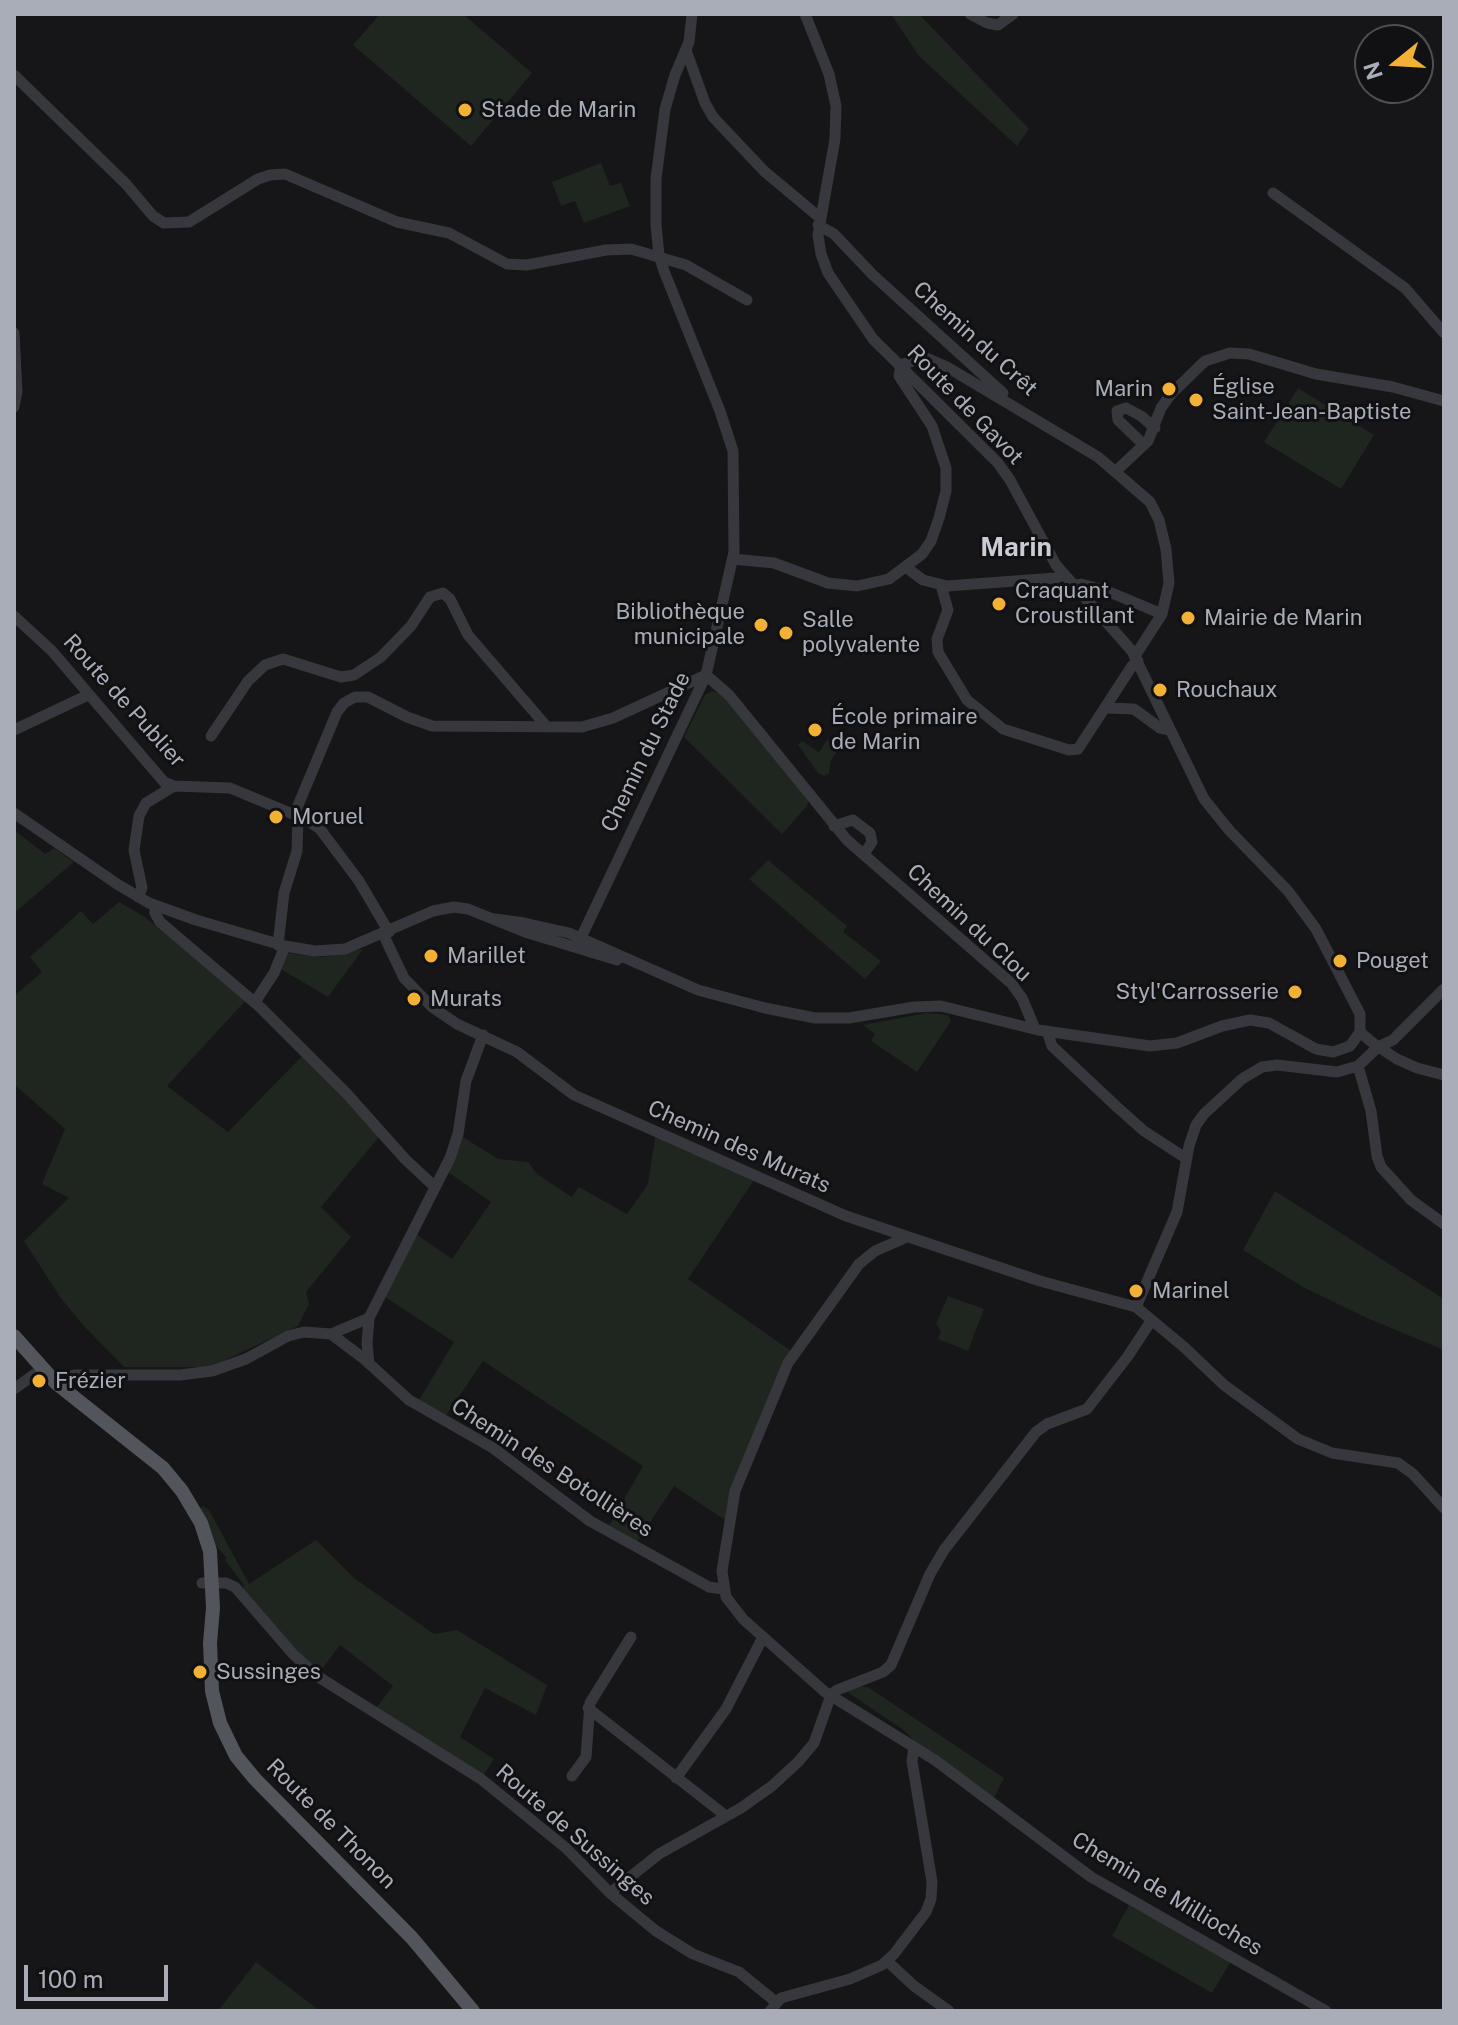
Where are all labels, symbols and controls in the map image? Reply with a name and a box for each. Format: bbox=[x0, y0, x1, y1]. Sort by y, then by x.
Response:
north arrow bbox=[1354, 24, 1434, 104]
text: N bbox=[1358, 59, 1388, 83]
place label: Stade de Marin bbox=[481, 97, 636, 123]
marker: Stade de Marin bbox=[456, 101, 474, 119]
street label: Chemin du Crêt bbox=[907, 276, 1043, 402]
street label: Route de Gavot bbox=[901, 340, 1029, 470]
place label: Église Saint-Jean-Baptiste bbox=[1212, 374, 1411, 426]
place label: Marin bbox=[1095, 376, 1153, 402]
marker: Marin bbox=[1160, 380, 1178, 398]
marker: Église Saint-Jean-Baptiste bbox=[1187, 391, 1205, 409]
district label: Marin bbox=[980, 532, 1052, 564]
place label: Craquant Croustillant bbox=[1015, 578, 1135, 630]
marker: Craquant Croustillant bbox=[990, 595, 1008, 613]
place label: Bibliothèque municipale bbox=[616, 599, 745, 650]
place label: Mairie de Marin bbox=[1204, 605, 1362, 631]
place label: Salle polyvalente bbox=[802, 607, 920, 658]
marker: Mairie de Marin bbox=[1179, 609, 1197, 627]
marker: Bibliothèque municipale bbox=[752, 616, 770, 634]
marker: Salle polyvalente bbox=[777, 624, 795, 642]
street label: Route de Publier bbox=[57, 629, 191, 773]
street label: Chemin du Stade bbox=[596, 668, 696, 836]
place label: Rouchaux bbox=[1176, 677, 1278, 703]
marker: Rouchaux bbox=[1151, 681, 1169, 699]
place label: École primaire de Marin bbox=[831, 704, 978, 756]
marker: École primaire de Marin bbox=[806, 721, 824, 739]
place label: Moruel bbox=[292, 804, 364, 830]
marker: Moruel bbox=[267, 808, 285, 826]
street label: Chemin du Clou bbox=[901, 859, 1037, 987]
place label: Marillet bbox=[447, 943, 526, 969]
marker: Marillet bbox=[422, 947, 440, 965]
place label: Pouget bbox=[1356, 948, 1429, 974]
marker: Pouget bbox=[1331, 952, 1349, 970]
place label: Styl'Carrosserie bbox=[1115, 979, 1279, 1005]
marker: Styl'Carrosserie bbox=[1286, 983, 1304, 1001]
place label: Murats bbox=[430, 986, 502, 1012]
marker: Murats bbox=[405, 990, 423, 1008]
street label: Chemin des Murats bbox=[644, 1095, 834, 1199]
place label: Marinel bbox=[1152, 1278, 1230, 1304]
marker: Marinel bbox=[1127, 1282, 1145, 1300]
place label: Frézier bbox=[55, 1368, 126, 1394]
marker: Frézier bbox=[30, 1372, 48, 1390]
street label: Chemin des Botollières bbox=[446, 1393, 658, 1543]
place label: Sussinges bbox=[216, 1659, 321, 1685]
marker: Sussinges bbox=[191, 1663, 209, 1681]
street label: Route de Thonon bbox=[261, 1754, 401, 1894]
street label: Route de Sussinges bbox=[490, 1759, 660, 1911]
street label: Chemin de Millioches bbox=[1067, 1827, 1267, 1961]
scale bar bbox=[28, 1949, 172, 1999]
text: 100 m bbox=[38, 1965, 104, 1993]

